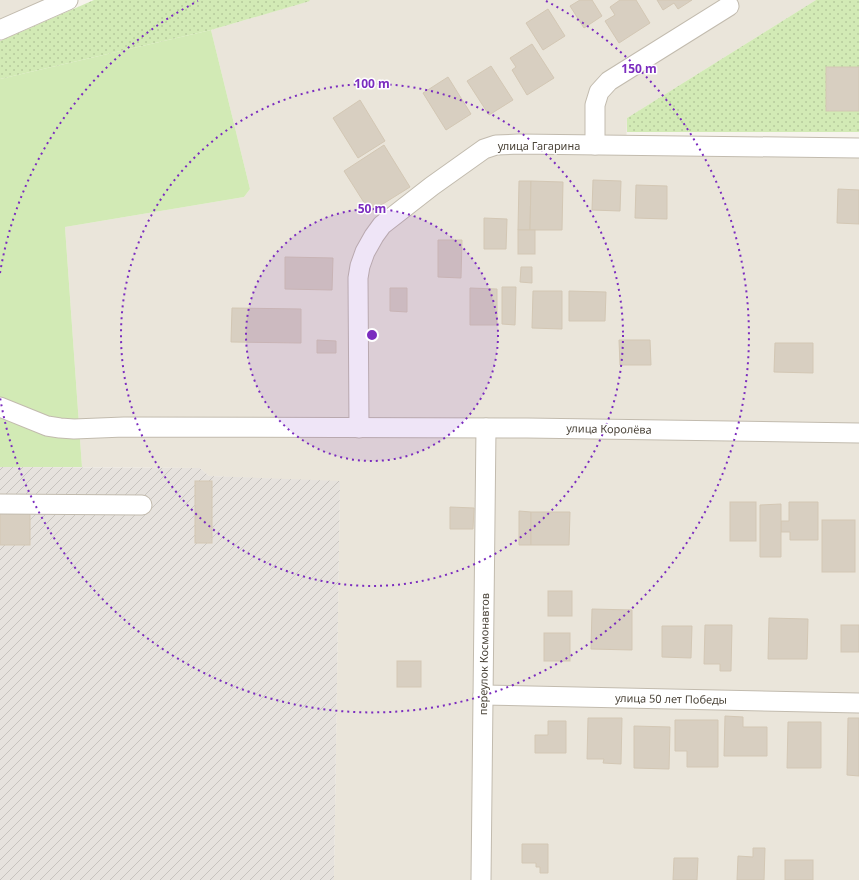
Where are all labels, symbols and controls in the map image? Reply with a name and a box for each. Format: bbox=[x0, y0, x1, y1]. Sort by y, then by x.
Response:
text: 150 m bbox=[621, 60, 657, 77]
text: 100 m bbox=[354, 75, 390, 92]
street label: улица Гагарина bbox=[498, 138, 580, 153]
text: 50 m bbox=[358, 200, 386, 217]
centre of rings bbox=[365, 328, 379, 342]
street label: улица Королёва bbox=[566, 420, 652, 437]
street label: переулок Космонавтов bbox=[475, 593, 492, 715]
street label: улица 50 лет Победы bbox=[615, 690, 727, 707]

